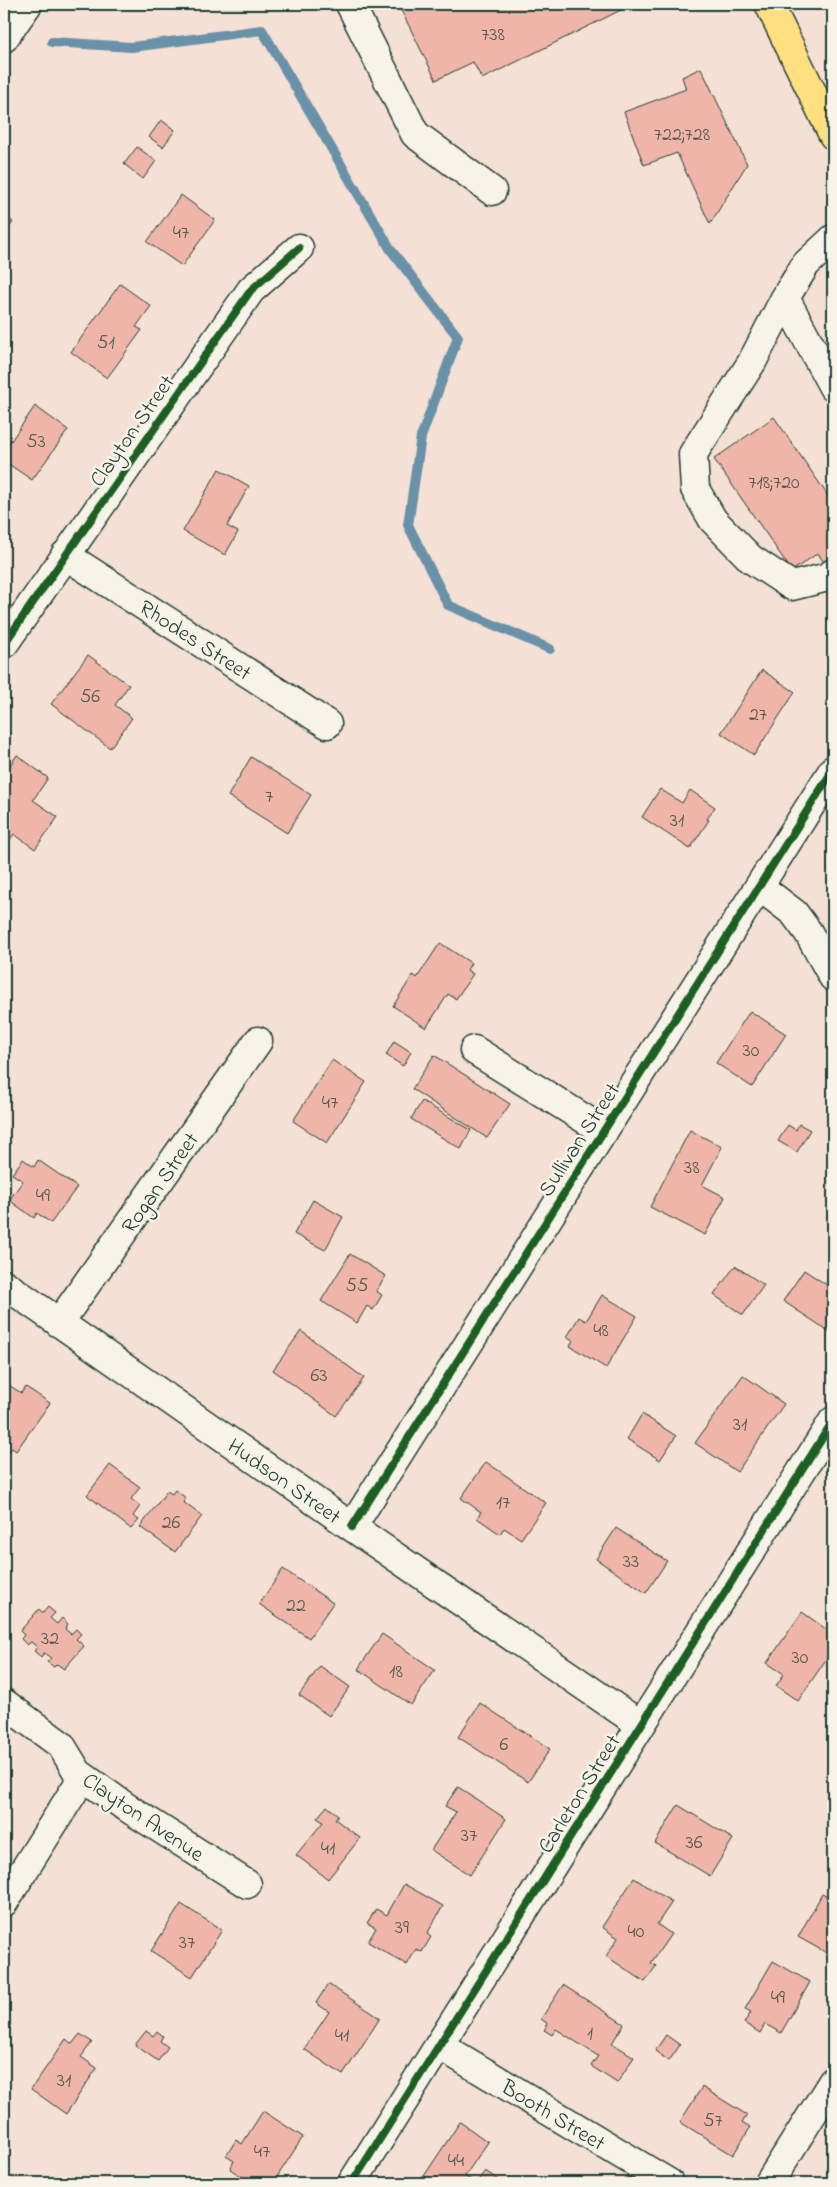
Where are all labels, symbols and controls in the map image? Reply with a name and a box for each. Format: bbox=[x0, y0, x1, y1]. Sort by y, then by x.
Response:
house number: 738 bbox=[481, 21, 505, 50]
house number: 722;728 bbox=[654, 121, 710, 150]
house number: 47 bbox=[173, 219, 189, 248]
house number: 51 bbox=[97, 329, 115, 358]
street label: Clayton Street bbox=[83, 369, 185, 495]
house number: 53 bbox=[26, 428, 46, 457]
house number: 718;720 bbox=[748, 469, 800, 498]
street label: Rhodes Street bbox=[132, 593, 257, 690]
house number: 56 bbox=[80, 683, 100, 712]
house number: 27 bbox=[749, 701, 767, 730]
house number: 7 bbox=[265, 783, 273, 812]
house number: 31 bbox=[670, 807, 684, 836]
house number: 30 bbox=[743, 1037, 760, 1066]
street label: Sullivan Street bbox=[532, 1077, 630, 1204]
house number: 47 bbox=[322, 1089, 338, 1118]
street label: Rogan Street bbox=[115, 1126, 209, 1241]
house number: 38 bbox=[684, 1154, 700, 1183]
house number: 49 bbox=[36, 1182, 50, 1211]
house number: 55 bbox=[346, 1272, 368, 1301]
house number: 48 bbox=[593, 1317, 609, 1346]
house number: 63 bbox=[310, 1362, 328, 1391]
house number: 31 bbox=[733, 1411, 747, 1440]
street label: Hudson Street bbox=[220, 1431, 347, 1534]
house number: 17 bbox=[496, 1489, 510, 1518]
house number: 26 bbox=[162, 1509, 181, 1538]
house number: 33 bbox=[623, 1548, 639, 1577]
house number: 22 bbox=[286, 1592, 306, 1621]
house number: 32 bbox=[41, 1625, 59, 1654]
house number: 30 bbox=[792, 1644, 809, 1673]
house number: 18 bbox=[389, 1658, 403, 1687]
street label: Carleton Street bbox=[531, 1728, 630, 1860]
house number: 6 bbox=[500, 1731, 509, 1760]
street label: Clayton Avenue bbox=[74, 1766, 210, 1872]
house number: 37 bbox=[461, 1822, 477, 1851]
house number: 36 bbox=[685, 1829, 703, 1858]
house number: 41 bbox=[321, 1835, 335, 1864]
house number: 39 bbox=[395, 1914, 409, 1943]
house number: 40 bbox=[628, 1918, 645, 1947]
house number: 37 bbox=[179, 1929, 195, 1958]
house number: 49 bbox=[771, 1984, 785, 2013]
house number: 1 bbox=[587, 2020, 593, 2049]
house number: 41 bbox=[335, 2022, 349, 2051]
house number: 31 bbox=[57, 2067, 71, 2096]
street label: Booth Street bbox=[493, 2072, 611, 2161]
house number: 57 bbox=[703, 2107, 723, 2136]
house number: 47 bbox=[254, 2138, 270, 2167]
house number: 44 bbox=[448, 2147, 464, 2176]

